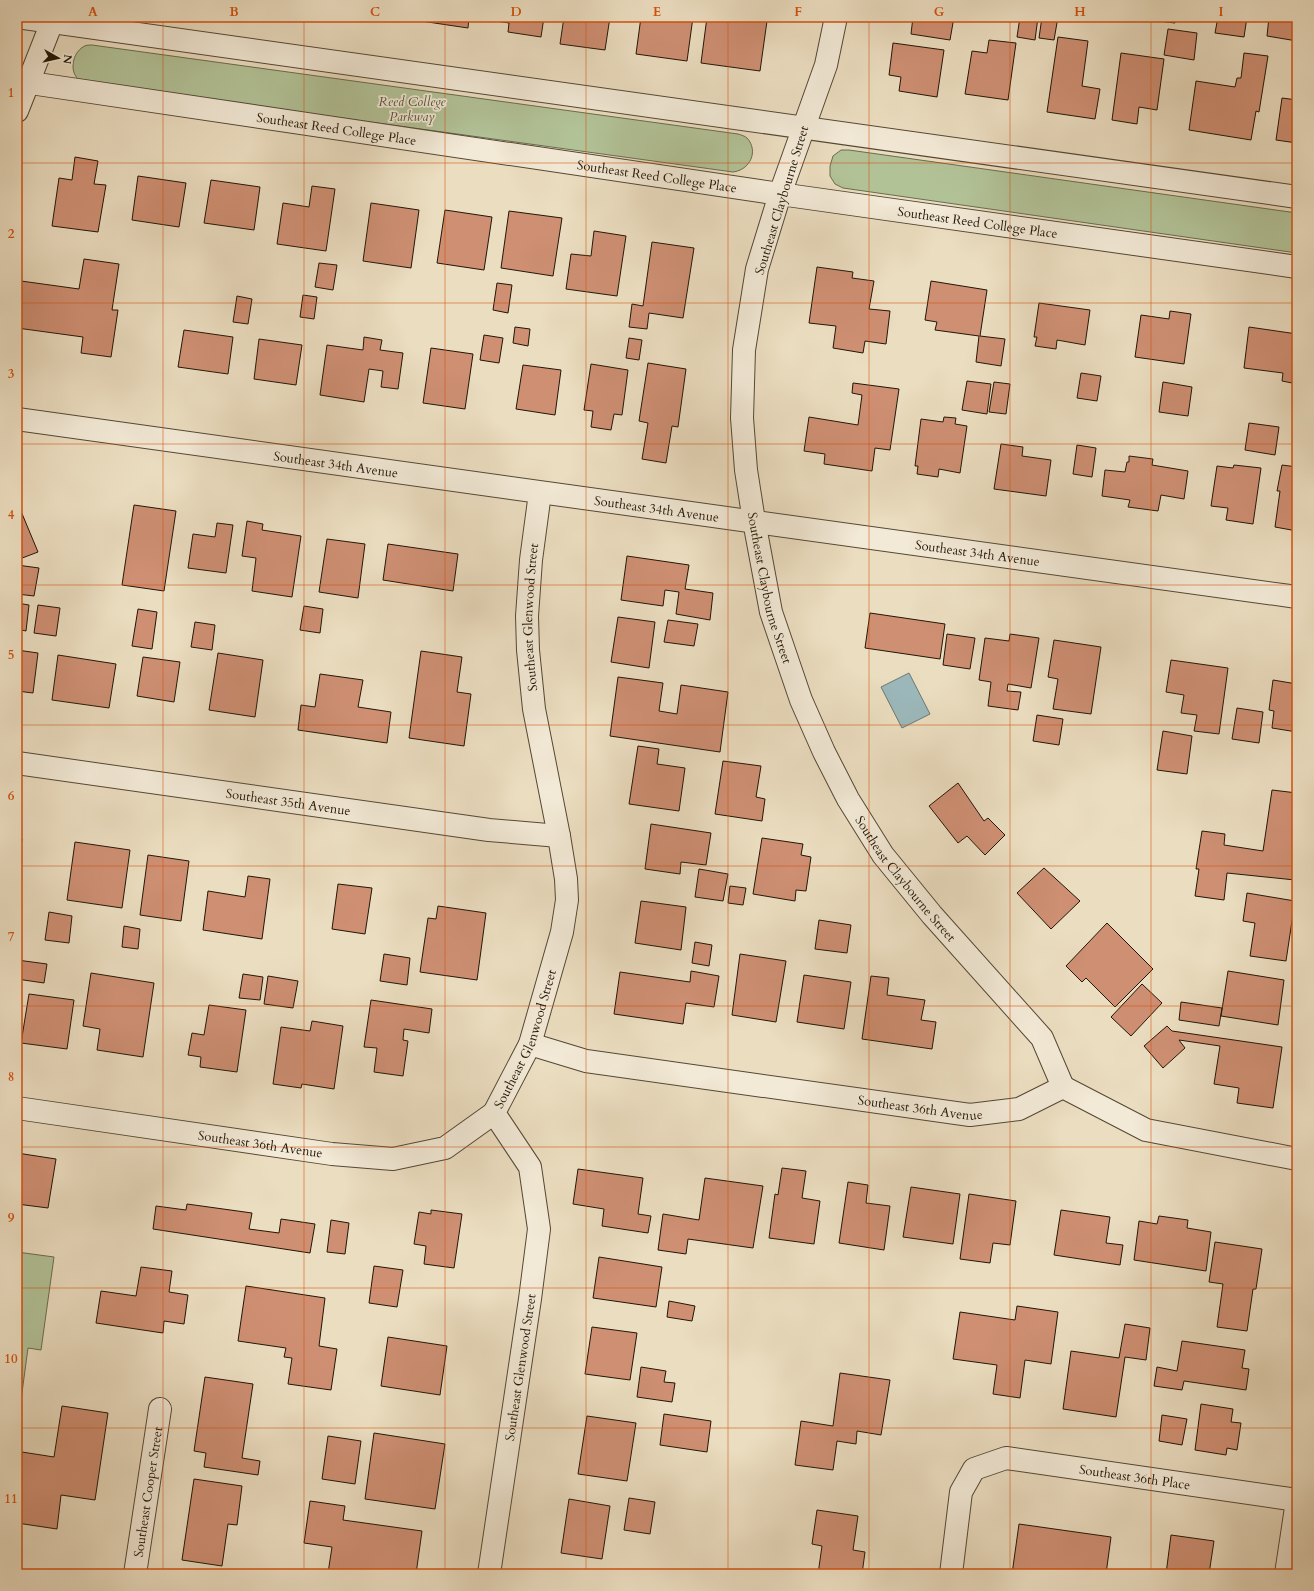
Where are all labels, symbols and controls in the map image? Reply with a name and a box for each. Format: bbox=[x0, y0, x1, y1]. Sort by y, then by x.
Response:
text: A bbox=[88, 3, 98, 21]
text: B bbox=[229, 3, 239, 21]
text: C bbox=[370, 3, 380, 21]
text: D bbox=[510, 3, 522, 21]
text: E bbox=[653, 3, 661, 21]
text: F bbox=[794, 3, 802, 21]
text: G bbox=[934, 3, 945, 21]
text: H bbox=[1074, 3, 1086, 21]
text: I bbox=[1218, 3, 1224, 21]
north arrow bbox=[38, 38, 78, 78]
text: N bbox=[59, 54, 75, 66]
text: 1 bbox=[8, 84, 14, 102]
park label: Reed College Parkway bbox=[378, 93, 447, 126]
street label: Southeast Reed College Place bbox=[255, 109, 418, 150]
street label: Southeast Claybourne Street bbox=[751, 124, 813, 277]
street label: Southeast Reed College Place bbox=[576, 156, 738, 198]
street label: Southeast Reed College Place bbox=[896, 203, 1059, 243]
text: 2 bbox=[8, 225, 15, 243]
text: 3 bbox=[8, 365, 15, 383]
street label: Southeast 34th Avenue bbox=[272, 447, 399, 483]
street label: Southeast 34th Avenue bbox=[593, 492, 720, 527]
text: 4 bbox=[8, 506, 15, 524]
street label: Southeast Claybourne Street bbox=[743, 511, 796, 666]
street label: Southeast 34th Avenue bbox=[914, 536, 1041, 571]
street label: Southeast Glenwood Street bbox=[519, 542, 543, 692]
text: 5 bbox=[8, 646, 14, 664]
street label: Southeast 35th Avenue bbox=[225, 785, 352, 820]
text: 6 bbox=[8, 787, 15, 805]
street label: Southeast Claybourne Street bbox=[851, 813, 960, 946]
text: 7 bbox=[8, 928, 15, 946]
street label: Southeast Glenwood Street bbox=[490, 967, 561, 1112]
text: 8 bbox=[8, 1068, 14, 1086]
street label: Southeast 36th Avenue bbox=[857, 1091, 984, 1125]
street label: Southeast 36th Avenue bbox=[197, 1127, 324, 1163]
text: 9 bbox=[8, 1209, 15, 1227]
street label: Southeast Glenwood Street bbox=[501, 1293, 541, 1442]
text: 10 bbox=[4, 1350, 18, 1368]
street label: Southeast Cooper Street bbox=[130, 1426, 167, 1559]
street label: Southeast 36th Place bbox=[1078, 1461, 1191, 1495]
text: 11 bbox=[4, 1490, 18, 1508]

